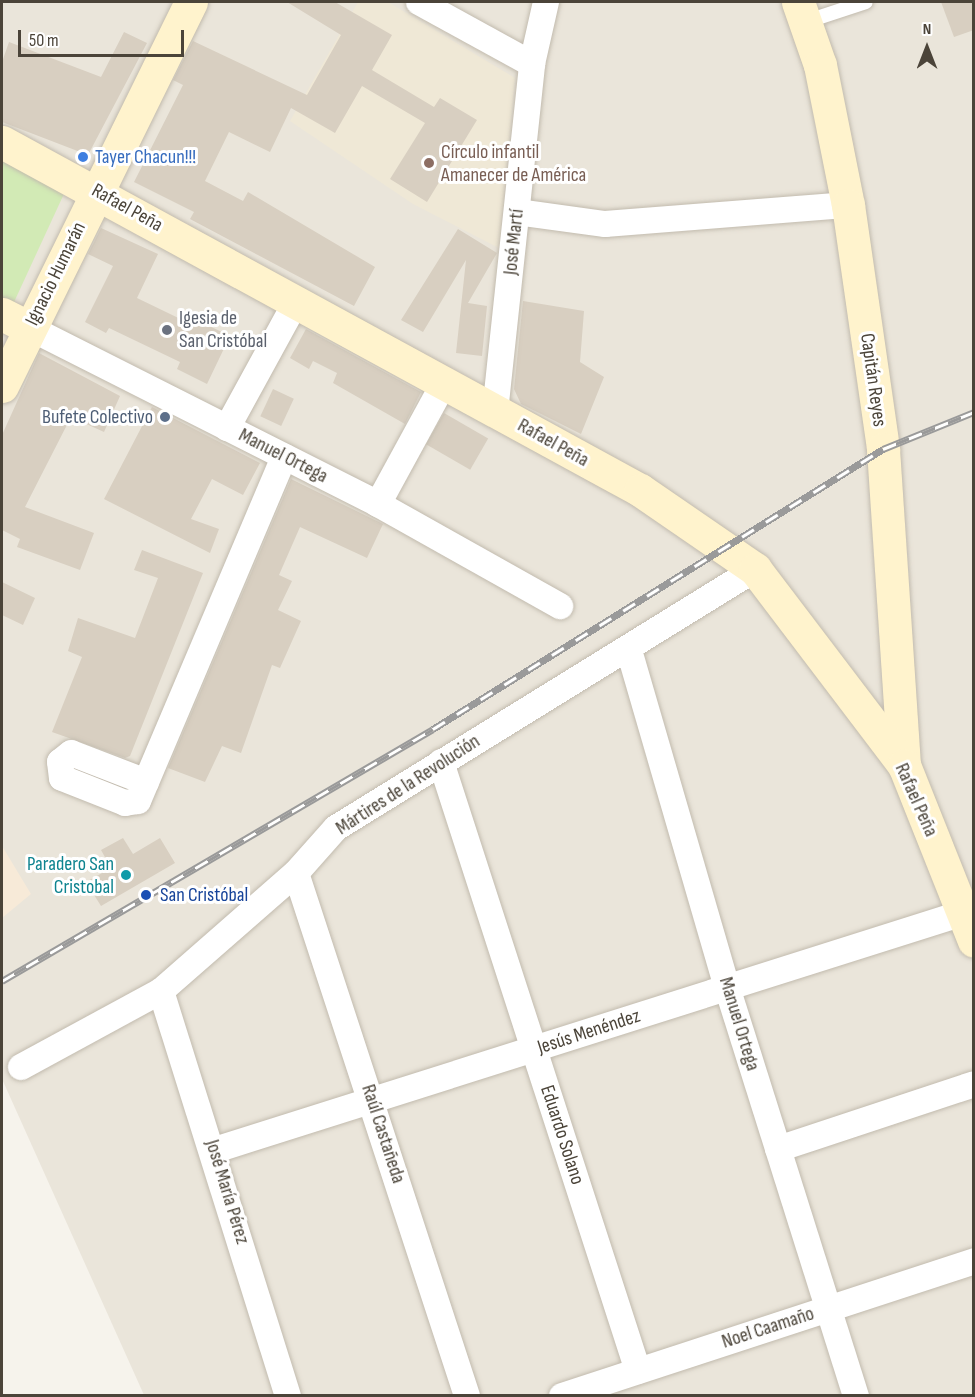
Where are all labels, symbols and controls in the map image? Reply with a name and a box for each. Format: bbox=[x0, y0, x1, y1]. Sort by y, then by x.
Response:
scale bar bbox=[21, 18, 188, 56]
north arrow bbox=[897, 18, 957, 78]
text: N bbox=[923, 20, 931, 39]
text: 50 m bbox=[29, 30, 59, 51]
place label: Círculo infantil Amanecer de América bbox=[441, 140, 586, 187]
place label: Tayer Chacun!!! bbox=[95, 145, 196, 169]
marker: Tayer Chacun!!! bbox=[76, 150, 90, 164]
marker: Círculo infantil Amanecer de América bbox=[422, 156, 436, 170]
street label: Rafael Peña bbox=[87, 179, 167, 237]
street label: José Martí bbox=[499, 208, 529, 276]
street label: Ignacio Humarán bbox=[21, 218, 91, 330]
place label: Igesia de San Cristóbal bbox=[179, 306, 267, 353]
marker: Igesia de San Cristóbal bbox=[160, 323, 174, 337]
street label: Capitán Reyes bbox=[855, 332, 891, 428]
place label: Bufete Colectivo bbox=[42, 405, 153, 429]
marker: Bufete Colectivo bbox=[158, 410, 172, 424]
street label: Rafael Peña bbox=[513, 414, 593, 472]
street label: Manuel Ortega bbox=[234, 423, 332, 489]
street label: Mártires de la Revolución bbox=[332, 730, 484, 840]
street label: Rafael Peña bbox=[889, 760, 943, 840]
place label: Paradero San Cristobal bbox=[27, 852, 114, 899]
marker: Paradero San Cristobal bbox=[119, 868, 133, 882]
place label: San Cristóbal bbox=[160, 883, 248, 907]
marker: San Cristóbal bbox=[137, 886, 155, 904]
street label: Manuel Ortega bbox=[713, 974, 765, 1074]
street label: Jesús Menéndez bbox=[535, 1004, 643, 1060]
street label: Raúl Castañeda bbox=[356, 1082, 410, 1186]
street label: Eduardo Solano bbox=[535, 1082, 589, 1188]
street label: José María Pérez bbox=[200, 1137, 254, 1247]
street label: Noel Caamaño bbox=[719, 1302, 817, 1354]

